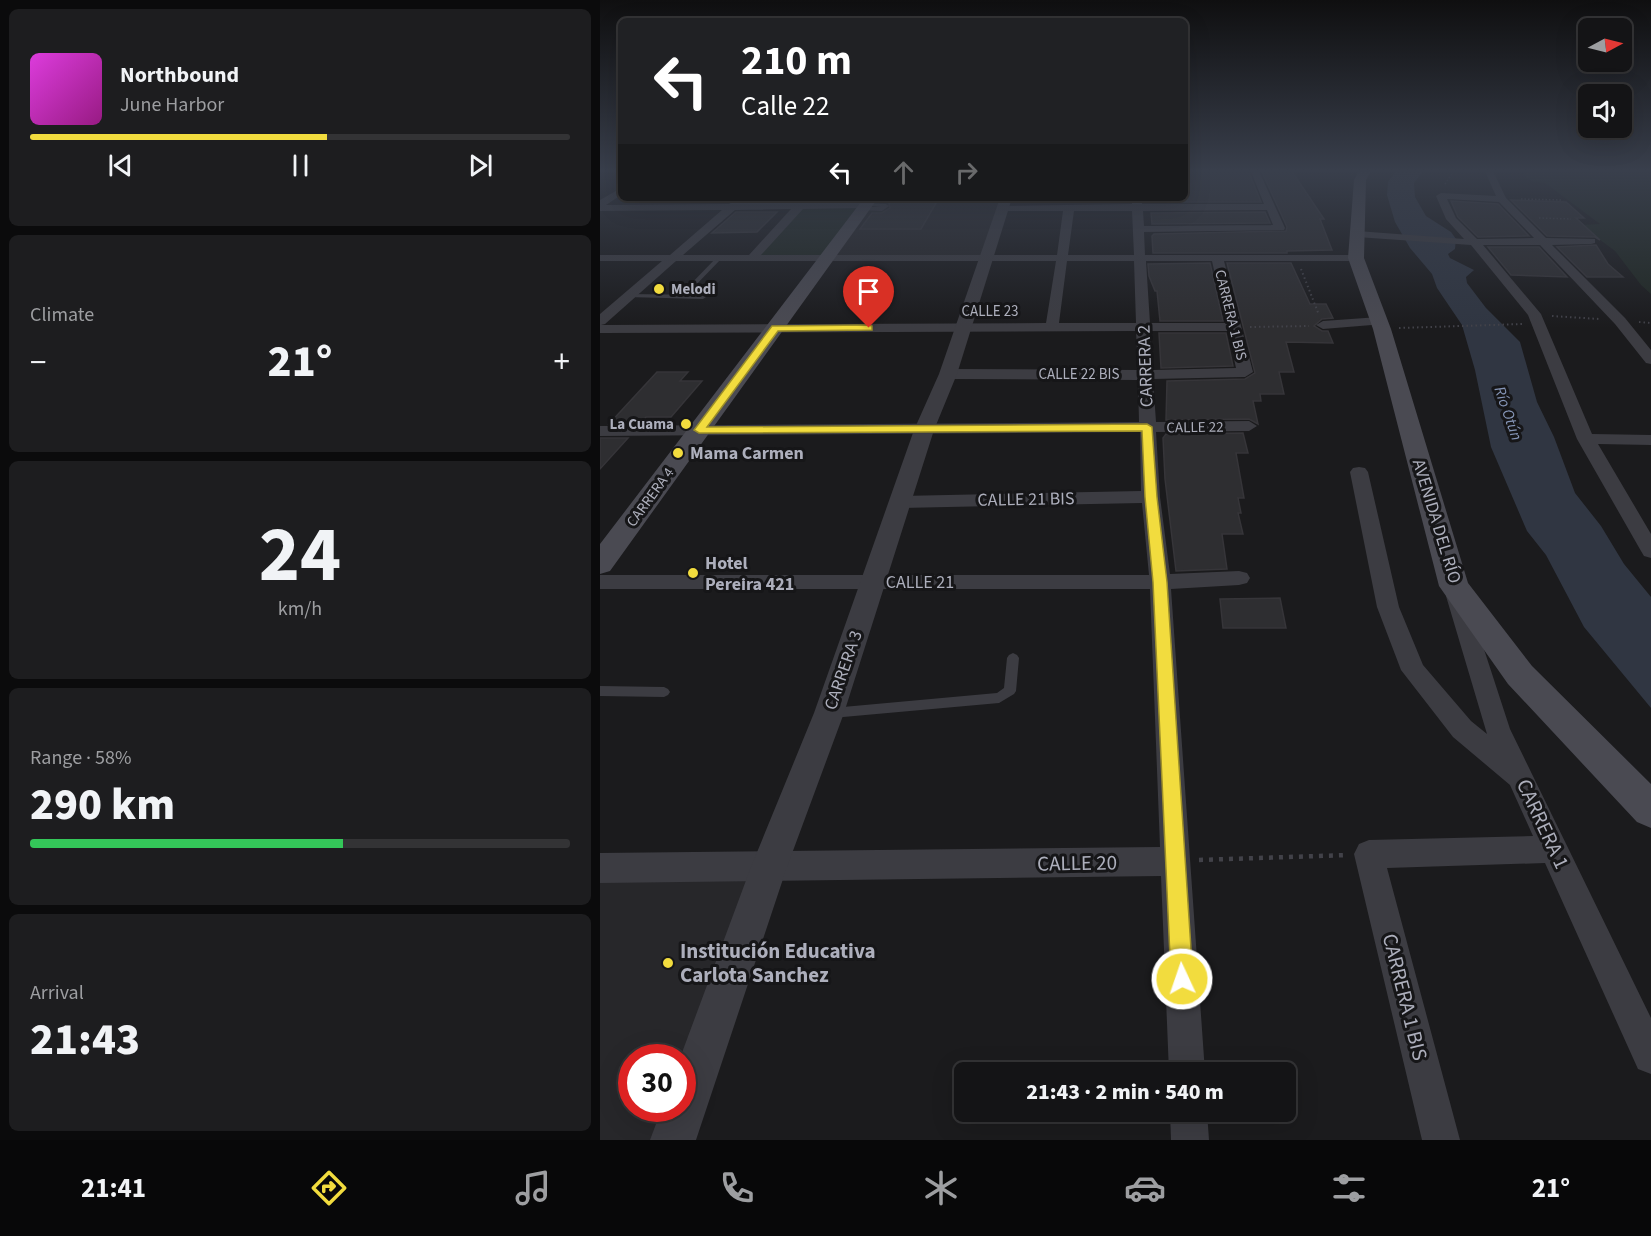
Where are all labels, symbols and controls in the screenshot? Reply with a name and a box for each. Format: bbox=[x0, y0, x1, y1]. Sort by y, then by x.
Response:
north arrow bbox=[1578, 18, 1632, 72]
map controls bbox=[1578, 18, 1632, 138]
text: 210 m bbox=[741, 31, 852, 91]
icon: left bbox=[642, 42, 720, 120]
text: Northbound bbox=[120, 59, 239, 91]
button: sound bbox=[1578, 84, 1632, 138]
text: Calle 22 bbox=[741, 87, 829, 126]
text: June Harbor bbox=[120, 91, 224, 119]
icon: previous bbox=[104, 149, 137, 182]
icon: pause bbox=[284, 149, 317, 182]
icon: next bbox=[464, 149, 497, 182]
icon: left bbox=[824, 156, 857, 189]
icon: ahead bbox=[887, 156, 920, 189]
icon: right bbox=[950, 156, 983, 189]
pin bbox=[843, 266, 894, 328]
street label: CARRERA 1 BIS bbox=[1209, 268, 1252, 363]
icon: arrive bbox=[852, 275, 885, 308]
place label: Melodi bbox=[671, 279, 716, 300]
marker: Melodi bbox=[652, 282, 666, 296]
text: Climate bbox=[30, 301, 94, 329]
street label: CALLE 23 bbox=[961, 301, 1019, 322]
street label: CARRERA 2 bbox=[1132, 324, 1159, 408]
text: 21° bbox=[268, 330, 332, 394]
text: − bbox=[30, 339, 46, 386]
text: + bbox=[554, 339, 570, 386]
street label: CALLE 22 BIS bbox=[1039, 364, 1119, 385]
water label: Río Otún bbox=[1489, 383, 1528, 443]
place label: La Cuama bbox=[610, 414, 674, 435]
marker: La Cuama bbox=[679, 417, 693, 431]
street label: CALLE 22 bbox=[1166, 417, 1224, 438]
place label: Mama Carmen bbox=[690, 441, 804, 466]
marker: Mama Carmen bbox=[671, 446, 685, 460]
street label: AVENIDA DEL RÍO bbox=[1406, 456, 1467, 586]
street label: CARRERA 4 bbox=[622, 463, 679, 531]
street label: CALLE 21 BIS bbox=[977, 486, 1075, 513]
text: 24 bbox=[259, 500, 341, 611]
place label: Hotel Pereira 421 bbox=[705, 551, 794, 597]
marker: Hotel Pereira 421 bbox=[686, 566, 700, 580]
street label: CALLE 21 bbox=[886, 570, 954, 595]
text: km/h bbox=[278, 595, 322, 623]
street label: CARRERA 3 bbox=[818, 627, 869, 713]
text: Range · 58% bbox=[30, 744, 131, 772]
text: 290 km bbox=[30, 773, 175, 837]
street label: CARRERA 1 bbox=[1509, 774, 1577, 874]
street label: CALLE 20 bbox=[1037, 847, 1117, 879]
street label: CARRERA 1 BIS bbox=[1375, 931, 1435, 1063]
place label: Institución Educativa Carlota Sanchez bbox=[680, 936, 876, 990]
position arrow bbox=[1150, 947, 1214, 1011]
marker: Institución Educativa Carlota Sanchez bbox=[661, 956, 675, 970]
text: Arrival bbox=[30, 979, 84, 1007]
text: 21:43 bbox=[30, 1008, 140, 1072]
speed limit sign: 30 bbox=[618, 1044, 696, 1122]
text: 21:43 · 2 min · 540 m bbox=[1026, 1076, 1224, 1108]
icon: directions bbox=[308, 1167, 350, 1209]
icon: music bbox=[512, 1167, 554, 1209]
icon: phone bbox=[716, 1167, 758, 1209]
icon: climate bbox=[920, 1167, 962, 1209]
icon: car bbox=[1124, 1167, 1166, 1209]
icon: filters bbox=[1328, 1167, 1370, 1209]
text: 21:41 bbox=[81, 1169, 146, 1208]
text: 21° bbox=[1532, 1169, 1570, 1208]

